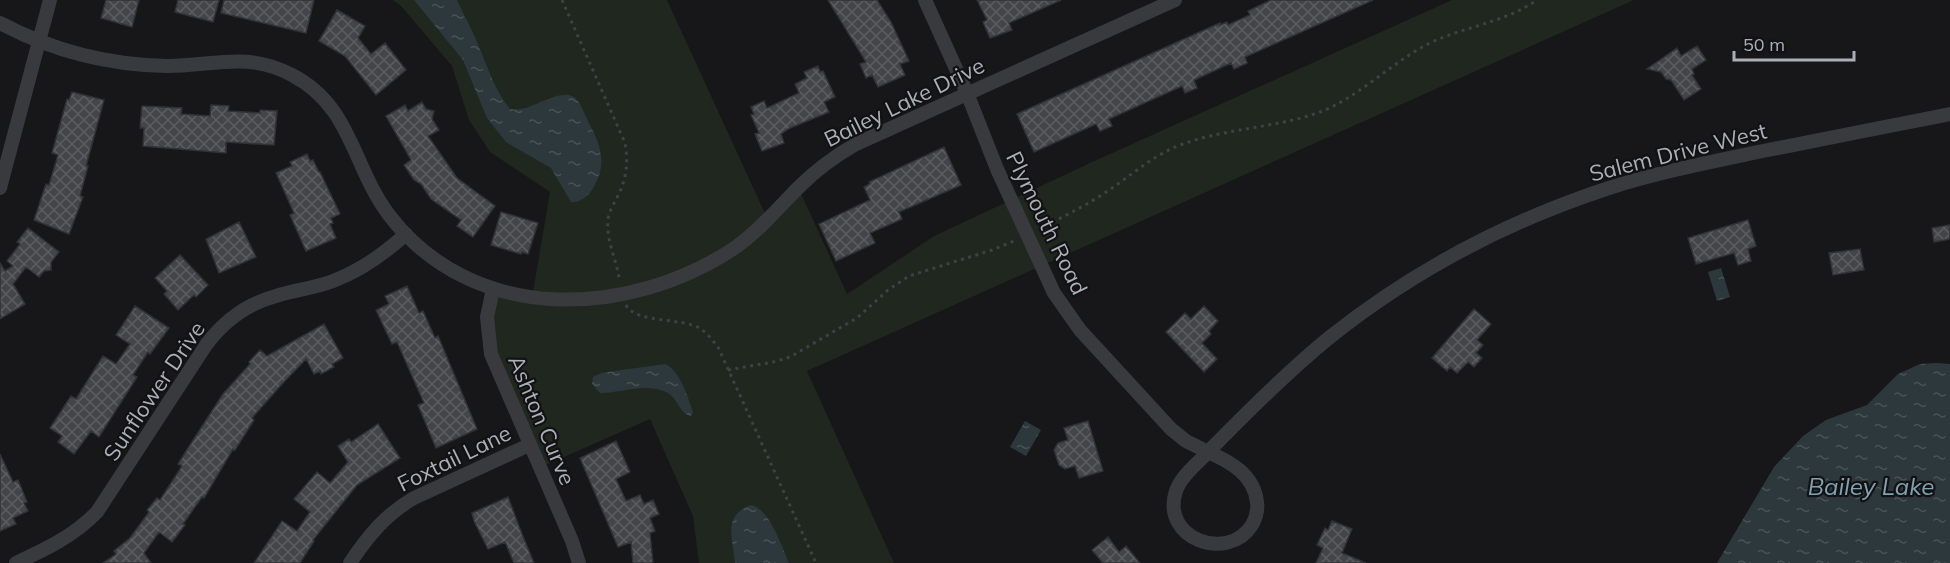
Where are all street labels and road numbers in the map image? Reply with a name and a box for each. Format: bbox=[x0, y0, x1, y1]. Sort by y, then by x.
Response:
street label: Bailey Lake Drive bbox=[819, 51, 989, 153]
street label: Salem Drive West bbox=[1586, 116, 1770, 188]
street label: Plymouth Road bbox=[1000, 147, 1094, 299]
street label: Sunflower Drive bbox=[97, 316, 211, 466]
street label: Ashton Curve bbox=[502, 351, 582, 489]
street label: Foxtail Lane bbox=[392, 418, 516, 498]

